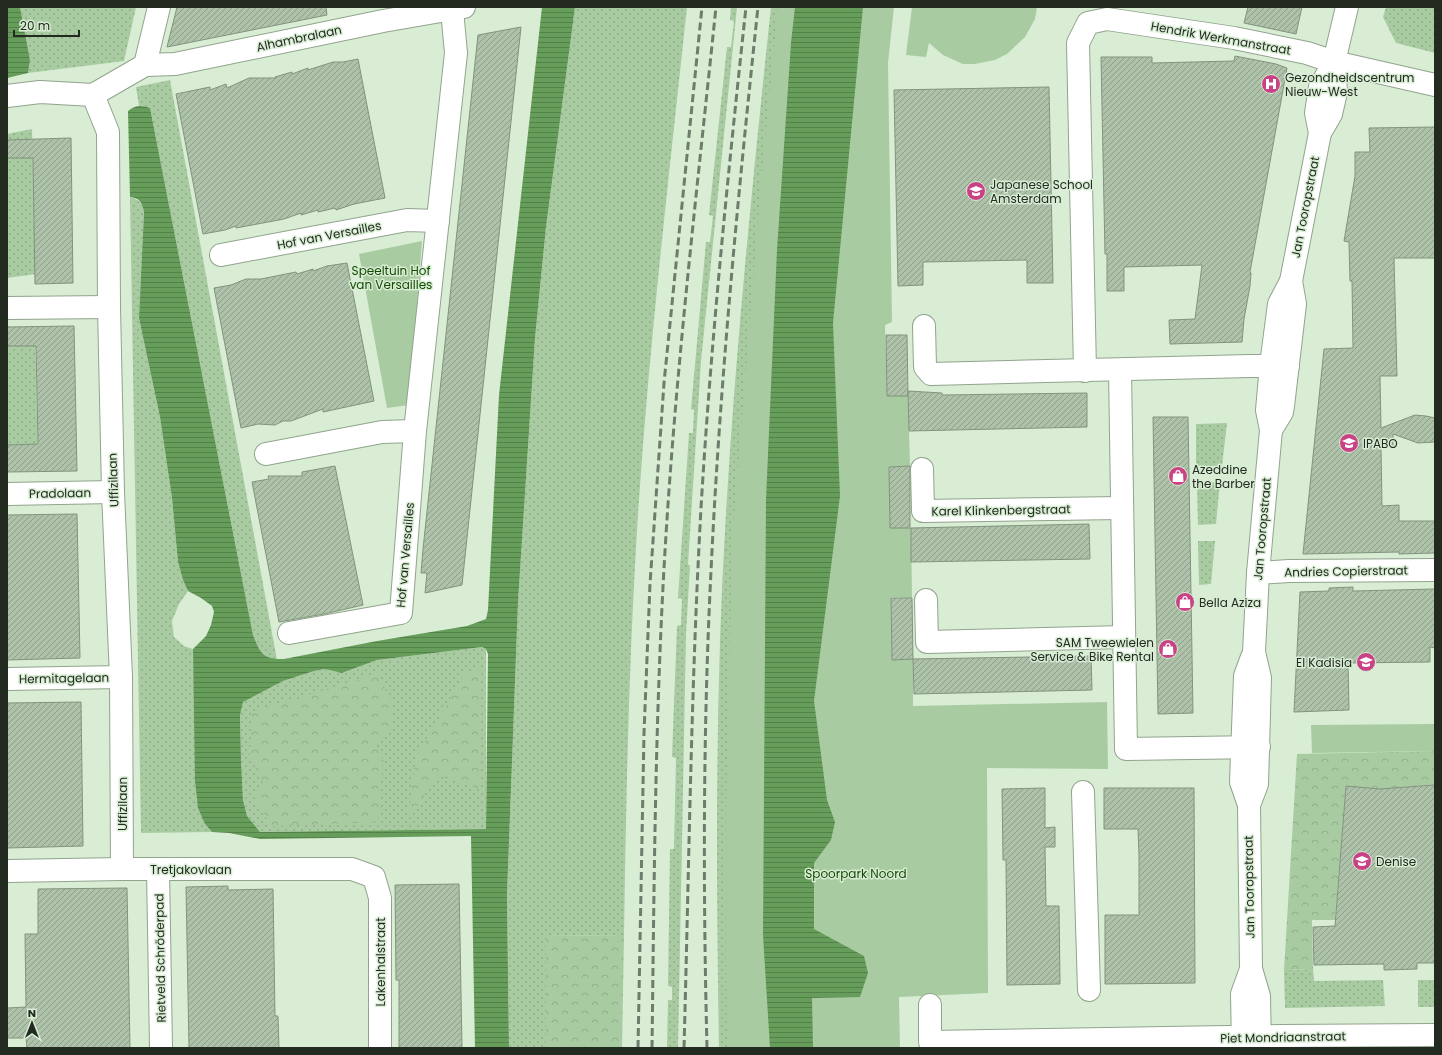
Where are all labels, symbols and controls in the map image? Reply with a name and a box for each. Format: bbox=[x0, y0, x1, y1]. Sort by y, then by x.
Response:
scale bar bbox=[14, 12, 79, 38]
text: 20 m bbox=[20, 17, 50, 34]
street label: Hendrik Werkmanstraat bbox=[1150, 17, 1292, 59]
street label: Alhambralaan bbox=[255, 21, 343, 55]
place label: Gezondheidscentrum Nieuw-West bbox=[1285, 69, 1414, 100]
hospital icon: Gezondheidscentrum Nieuw-West bbox=[1260, 73, 1282, 95]
street label: Jan Tooropstraat bbox=[1287, 155, 1323, 259]
place label: Japanese School Amsterdam bbox=[990, 176, 1093, 207]
school or university icon: Japanese School Amsterdam bbox=[965, 180, 987, 202]
street label: Hof van Versailles bbox=[275, 217, 383, 253]
park label: Speeltuin Hof van Versailles bbox=[350, 262, 432, 293]
school or university icon: IPABO bbox=[1338, 432, 1360, 454]
place label: IPABO bbox=[1363, 435, 1398, 452]
street label: Uffizilaan bbox=[104, 453, 122, 507]
place label: Azeddine the Barber bbox=[1192, 461, 1255, 492]
shop icon: Azeddine the Barber bbox=[1167, 465, 1189, 487]
street label: Jan Tooropstraat bbox=[1249, 477, 1275, 581]
street label: Pradolaan bbox=[29, 484, 91, 502]
street label: Karel Klinkenbergstraat bbox=[931, 500, 1071, 520]
street label: Hof van Versailles bbox=[392, 502, 418, 608]
street label: Andries Copierstraat bbox=[1284, 561, 1408, 581]
shop icon: Bella Aziza bbox=[1174, 591, 1196, 613]
place label: Bella Aziza bbox=[1199, 594, 1261, 611]
place label: SAM Tweewielen Service & Bike Rental bbox=[1030, 634, 1154, 665]
shop icon: SAM Tweewielen Service & Bike Rental bbox=[1157, 638, 1179, 660]
school or university icon: El Kadisia bbox=[1355, 651, 1377, 673]
place label: El Kadisia bbox=[1296, 654, 1352, 671]
street label: Hermitagelaan bbox=[19, 669, 109, 687]
street label: Uffizilaan bbox=[114, 777, 131, 831]
street label: Jan Tooropstraat bbox=[1240, 835, 1258, 939]
school or university icon: Denise bbox=[1351, 850, 1373, 872]
place label: Denise bbox=[1376, 853, 1416, 870]
street label: Tretjakovlaan bbox=[150, 861, 232, 878]
park label: Spoorpark Noord bbox=[805, 865, 907, 882]
street label: Rietveld Schröderpad bbox=[150, 893, 170, 1023]
street label: Lakenhalstraat bbox=[372, 917, 389, 1007]
north arrow bbox=[12, 1003, 52, 1043]
text: N bbox=[28, 1005, 36, 1021]
street label: Piet Mondriaanstraat bbox=[1220, 1027, 1346, 1047]

